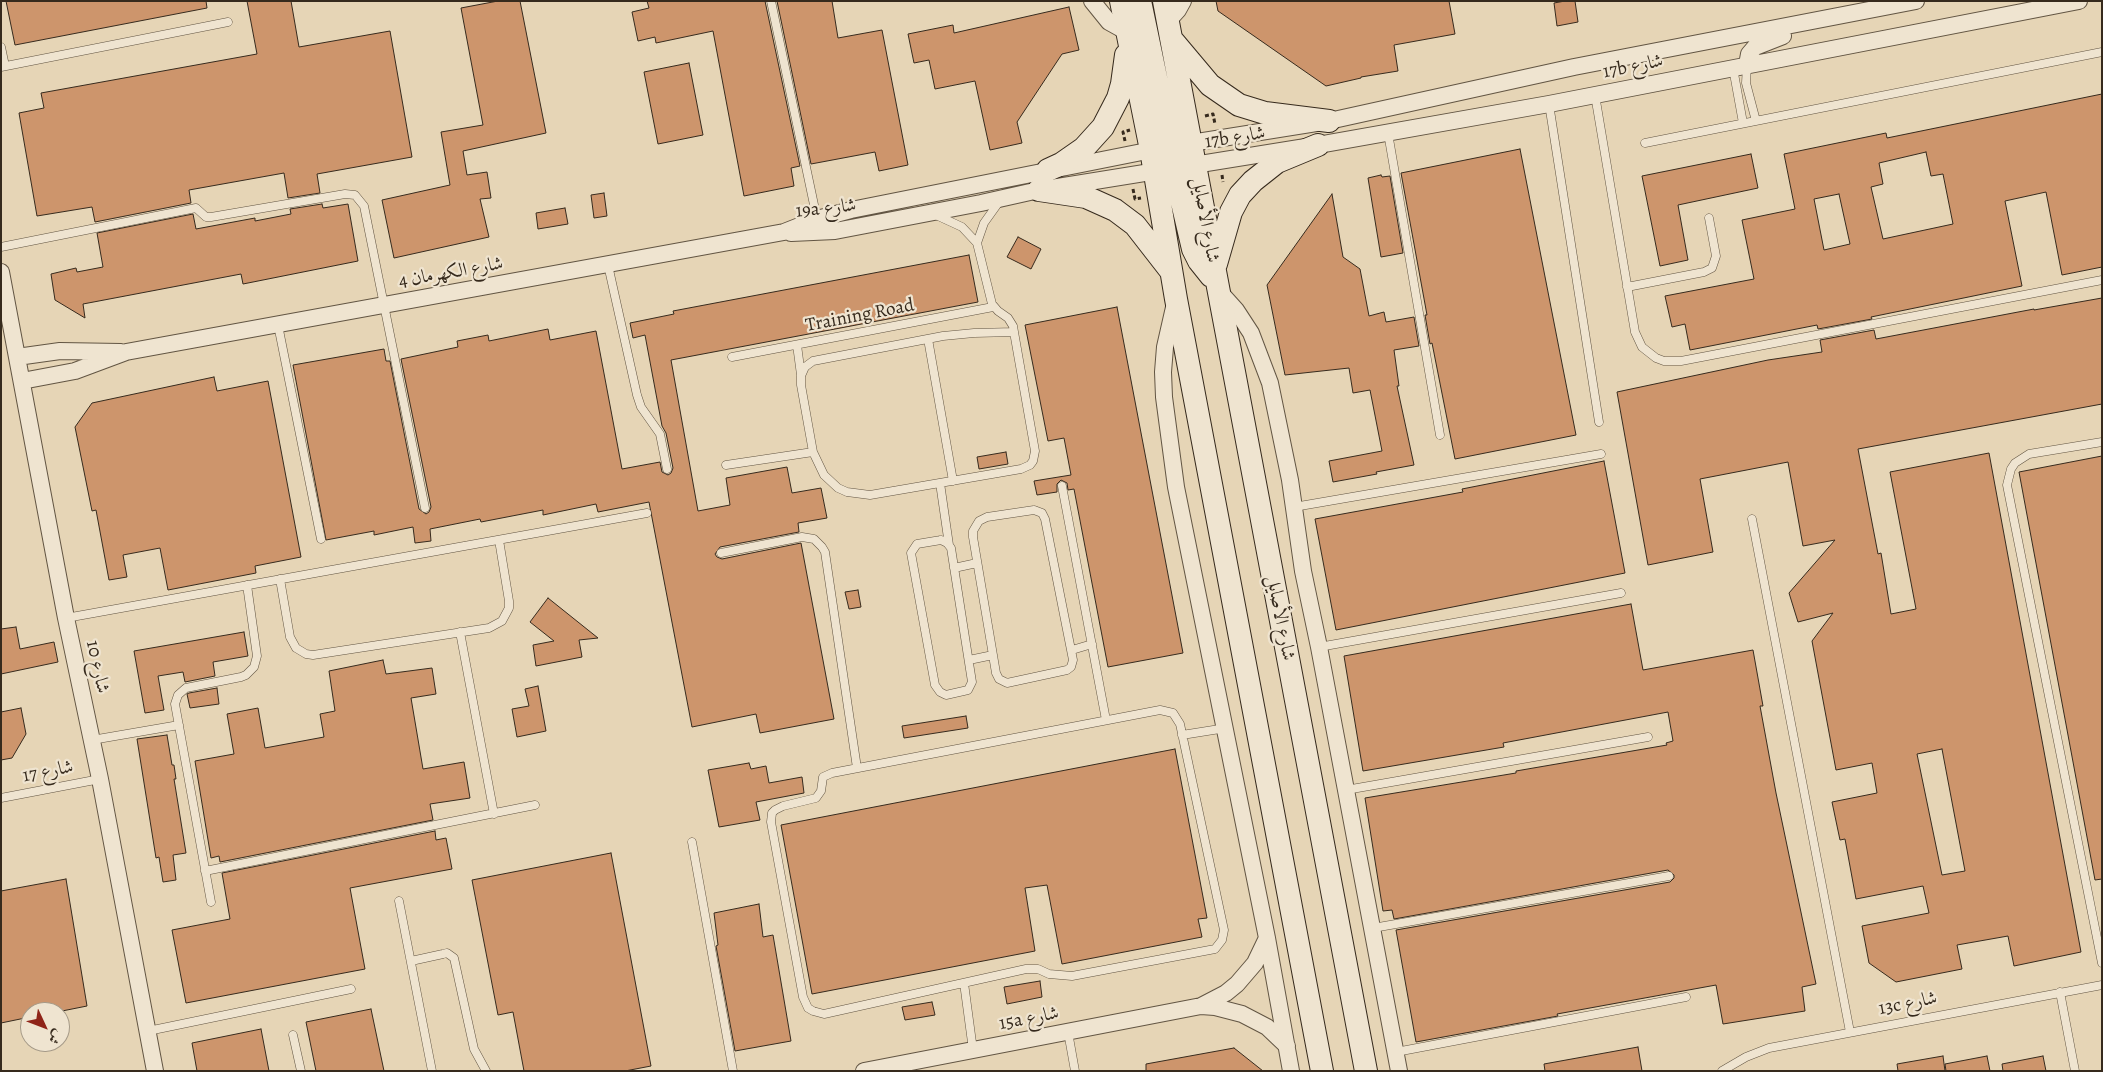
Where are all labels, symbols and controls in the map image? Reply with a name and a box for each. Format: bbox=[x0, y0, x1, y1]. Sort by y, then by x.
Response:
street label: 17b شارع bbox=[1601, 50, 1665, 84]
street label: 17b شارع bbox=[1203, 122, 1267, 154]
street label: شارع الأصايل bbox=[1186, 175, 1224, 265]
street label: 19a شارع bbox=[795, 194, 857, 224]
street label: شارع الكهرمان 4 bbox=[397, 253, 505, 293]
street label: Training Road bbox=[804, 294, 916, 338]
street label: شارع الأصايل bbox=[1261, 573, 1299, 663]
street label: شارع 10 bbox=[80, 639, 114, 695]
street label: شارع 17 bbox=[21, 756, 75, 788]
street label: 13c شارع bbox=[1877, 987, 1939, 1021]
north arrow bbox=[20, 1002, 70, 1052]
street label: 15a شارع bbox=[997, 1002, 1061, 1036]
text: ش bbox=[44, 1025, 67, 1048]

